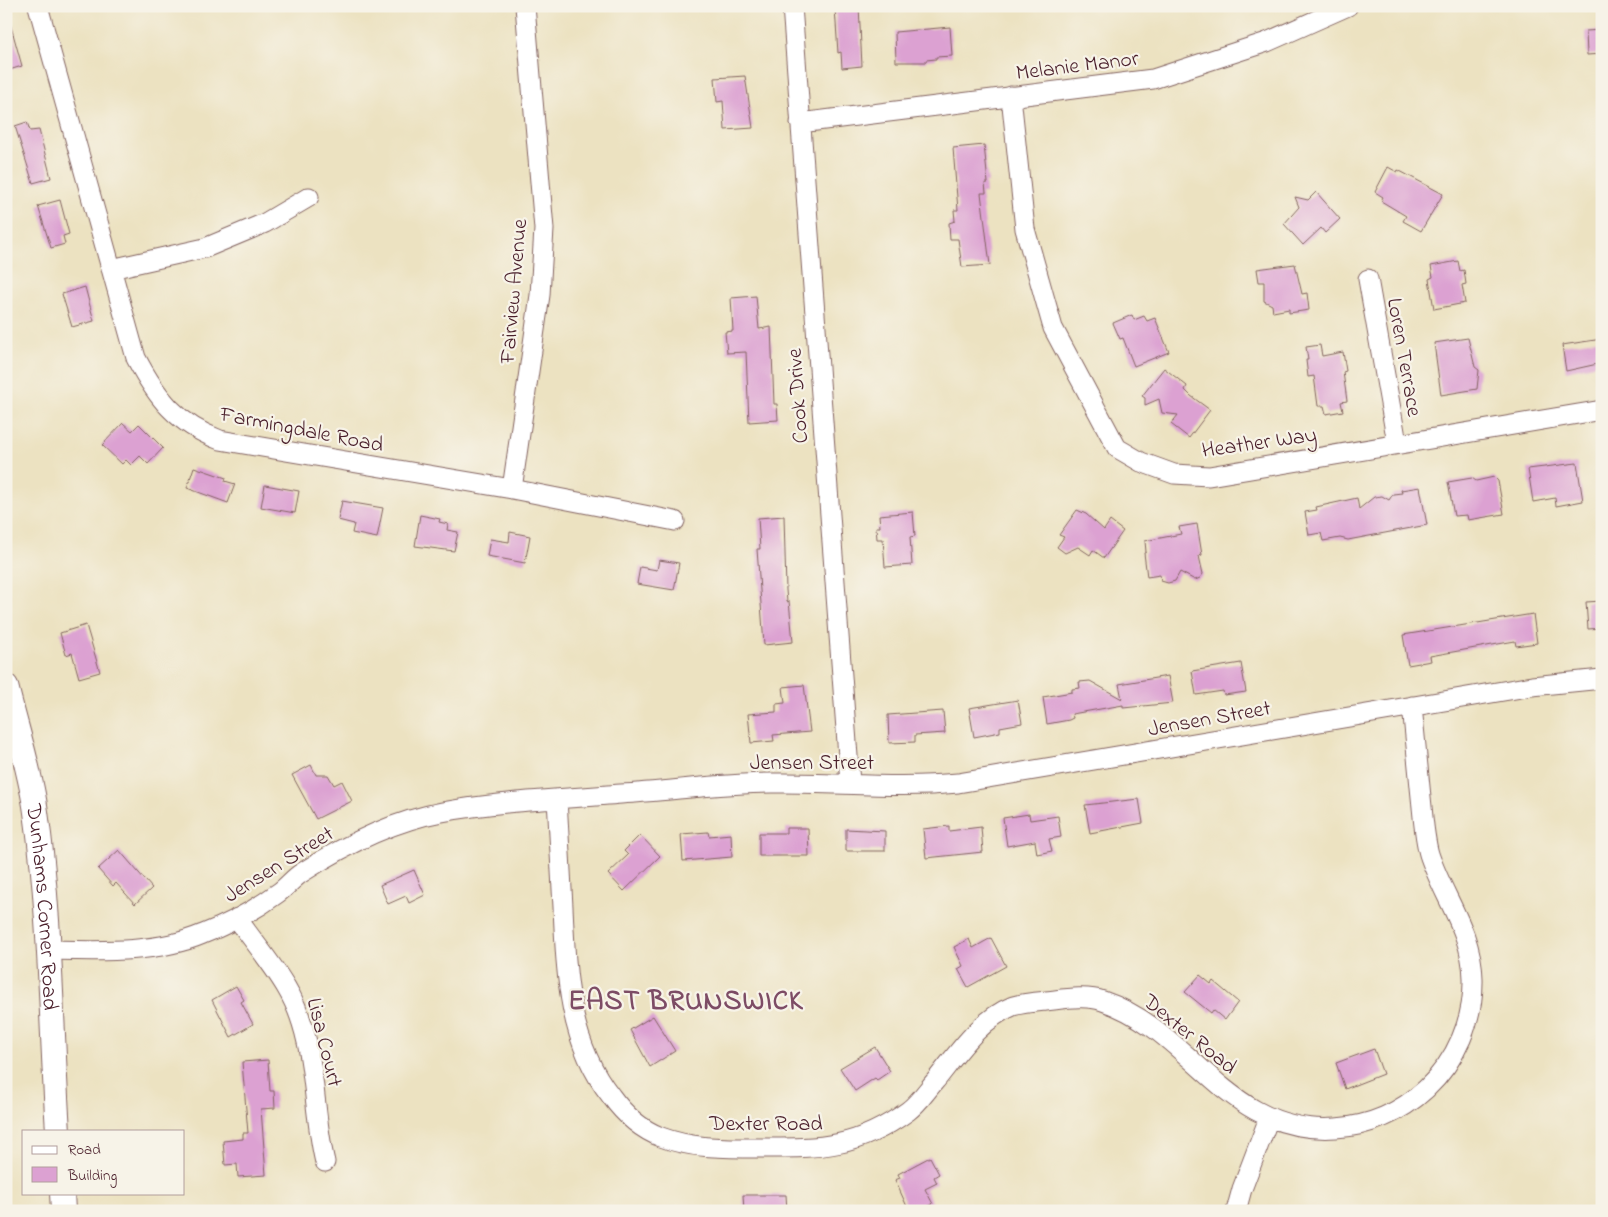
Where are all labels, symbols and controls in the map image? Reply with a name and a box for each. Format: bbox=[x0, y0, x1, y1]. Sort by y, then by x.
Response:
street label: Melanie Manor bbox=[1014, 44, 1141, 90]
street label: Fairview Avenue bbox=[493, 218, 537, 366]
street label: Loren Terrace bbox=[1377, 296, 1429, 420]
street label: Cook Drive bbox=[780, 347, 818, 444]
street label: Farmingdale Road bbox=[216, 399, 386, 463]
street label: Heather Way bbox=[1200, 420, 1319, 469]
street label: Jensen Street bbox=[1146, 693, 1274, 747]
street label: Jensen Street bbox=[750, 748, 875, 780]
street label: Dunhams Corner Road bbox=[16, 801, 65, 1011]
street label: Jensen Street bbox=[218, 819, 341, 912]
district label: EAST BRUNSWICK bbox=[568, 982, 804, 1023]
street label: Dexter Road bbox=[1134, 987, 1243, 1083]
street label: Lisa Court bbox=[297, 995, 350, 1091]
street label: Dexter Road bbox=[708, 1109, 823, 1141]
legend bbox=[22, 1130, 185, 1194]
text: Road bbox=[68, 1139, 101, 1161]
text: Building bbox=[67, 1165, 117, 1188]

